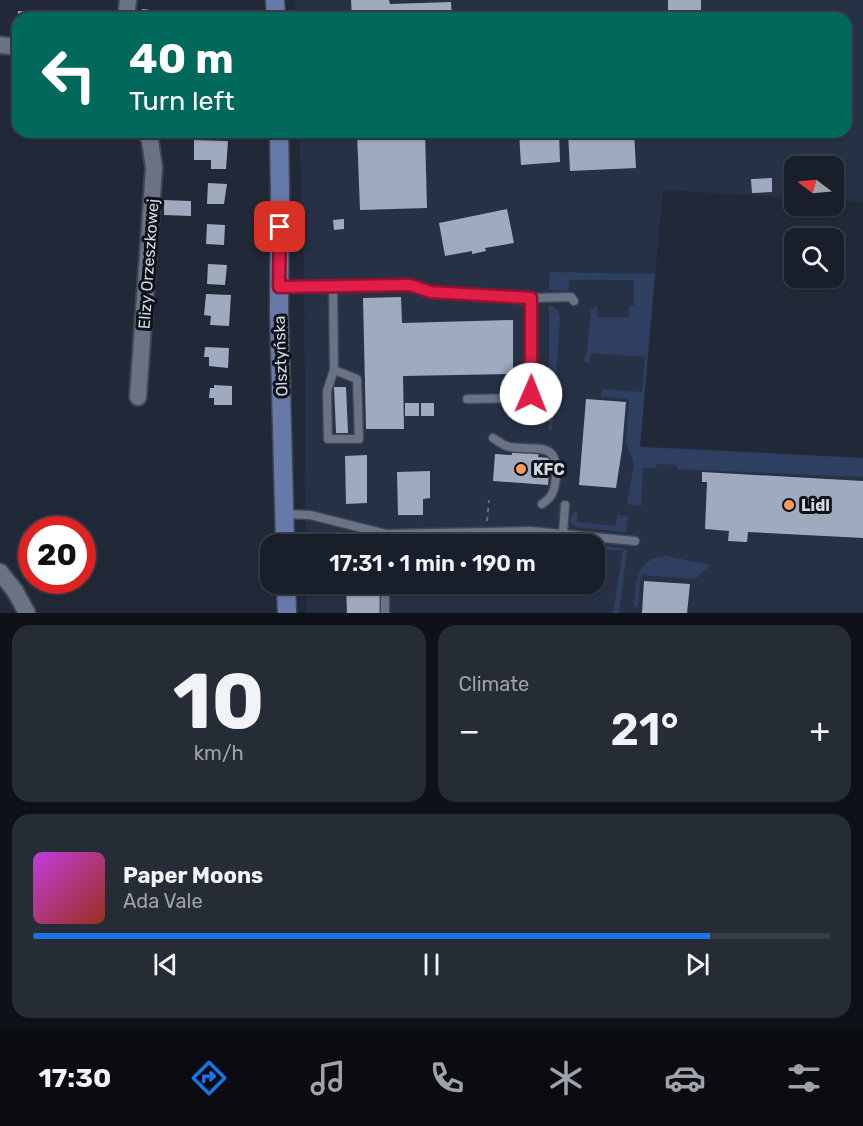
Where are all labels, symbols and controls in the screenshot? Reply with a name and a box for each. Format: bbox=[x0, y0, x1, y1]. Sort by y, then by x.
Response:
text: 40 m bbox=[129, 34, 234, 84]
icon: left bbox=[30, 36, 108, 114]
text: Turn left bbox=[129, 85, 234, 117]
north arrow bbox=[784, 156, 844, 216]
map controls bbox=[784, 156, 844, 288]
street label: Elizy Orzeszkowej bbox=[134, 198, 163, 330]
pin bbox=[254, 201, 305, 252]
icon: arrive bbox=[263, 210, 296, 243]
button: search bbox=[784, 228, 844, 288]
street label: Olsztyńska bbox=[270, 315, 291, 397]
position arrow bbox=[499, 362, 563, 426]
place label: KFC bbox=[533, 460, 565, 479]
marker: KFC bbox=[514, 462, 528, 476]
place label: Lidl bbox=[801, 496, 830, 515]
marker: Lidl bbox=[782, 498, 796, 512]
speed limit sign: 20 bbox=[18, 516, 96, 594]
text: 17:31 · 1 min · 190 m bbox=[329, 550, 536, 577]
text: 10 bbox=[173, 655, 265, 748]
text: Climate bbox=[459, 672, 529, 696]
text: 21° bbox=[611, 703, 679, 756]
text: − bbox=[459, 711, 480, 750]
text: + bbox=[809, 711, 830, 750]
text: km/h bbox=[194, 741, 244, 765]
text: Paper Moons bbox=[123, 862, 263, 889]
text: Ada Vale bbox=[123, 889, 203, 913]
icon: previous bbox=[149, 948, 182, 981]
icon: pause bbox=[415, 948, 448, 981]
icon: next bbox=[681, 948, 714, 981]
icon: directions bbox=[188, 1057, 230, 1099]
icon: music bbox=[307, 1057, 349, 1099]
icon: phone bbox=[426, 1057, 468, 1099]
icon: climate bbox=[545, 1057, 587, 1099]
icon: car bbox=[664, 1057, 706, 1099]
icon: filters bbox=[783, 1057, 825, 1099]
text: 17:30 bbox=[38, 1062, 111, 1094]

